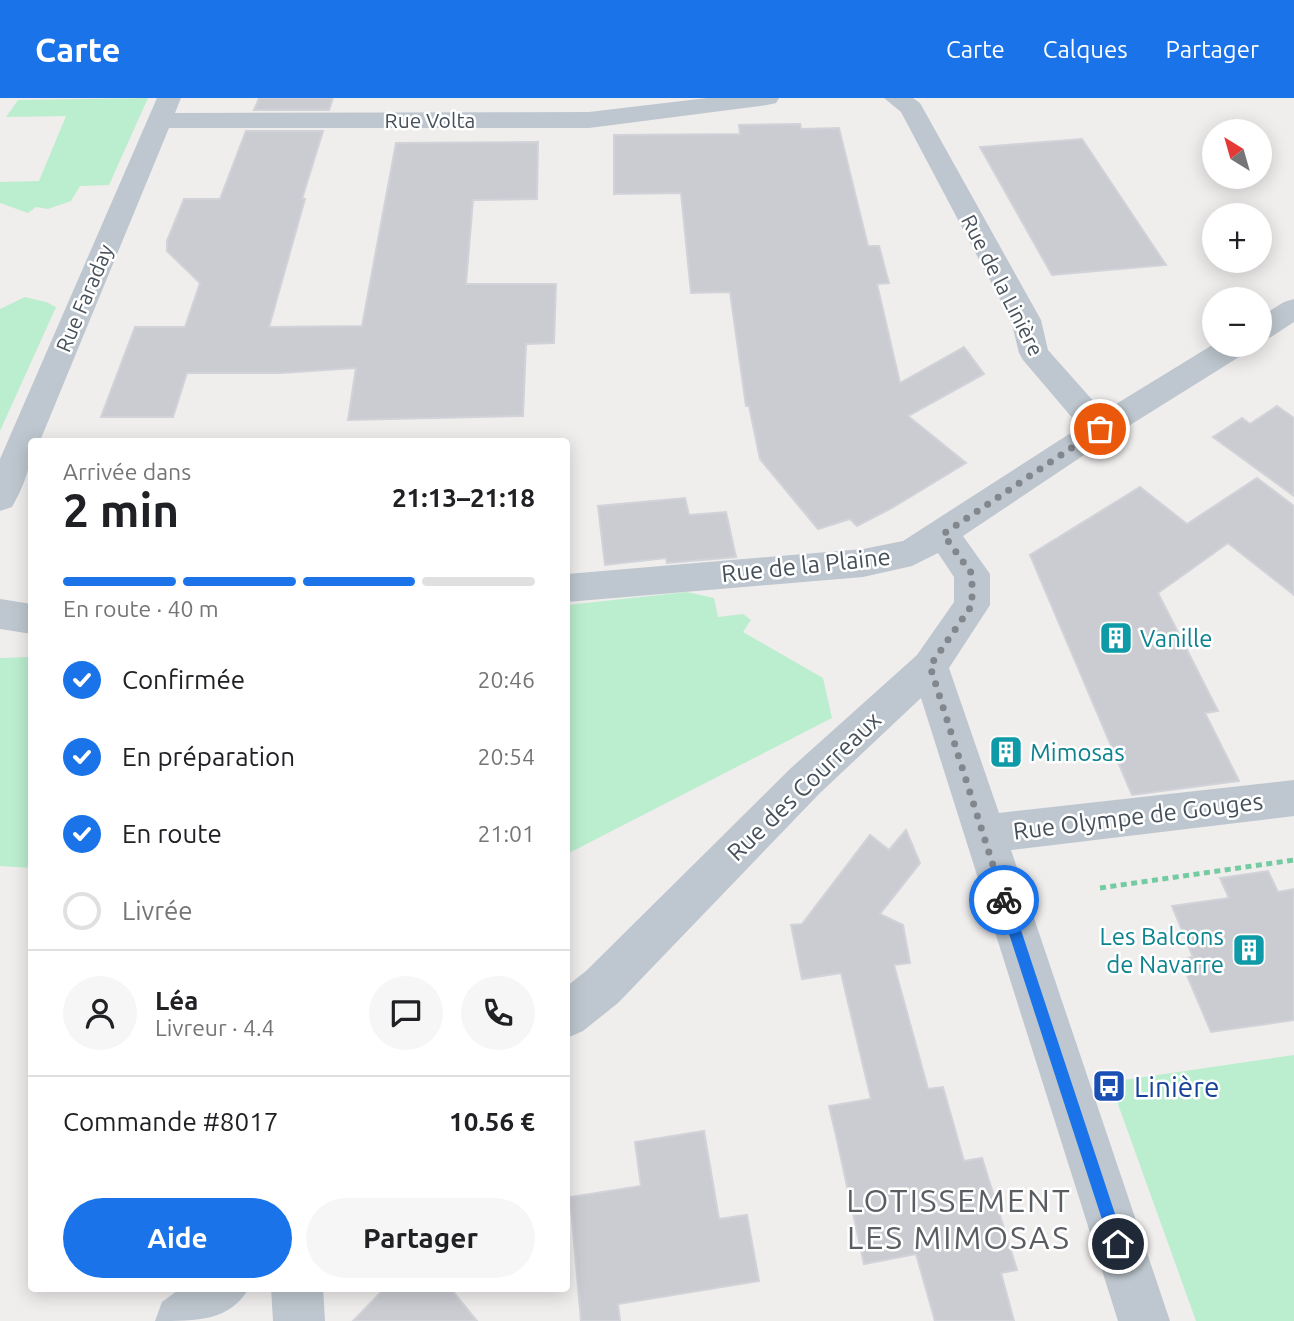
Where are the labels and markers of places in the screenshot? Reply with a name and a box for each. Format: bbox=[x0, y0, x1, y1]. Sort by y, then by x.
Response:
pin bbox=[1070, 399, 1130, 459]
building icon: Vanille bbox=[1097, 619, 1135, 657]
place label: Vanille bbox=[1140, 625, 1213, 652]
building icon: Mimosas bbox=[987, 733, 1025, 771]
place label: Mimosas bbox=[1030, 739, 1125, 766]
place label: Les Balcons de Navarre bbox=[1100, 923, 1224, 978]
building icon: Les Balcons de Navarre bbox=[1230, 931, 1268, 969]
bus stop icon: Linière bbox=[1090, 1067, 1128, 1105]
place label: Linière bbox=[1134, 1071, 1219, 1102]
pin bbox=[1088, 1214, 1148, 1274]

